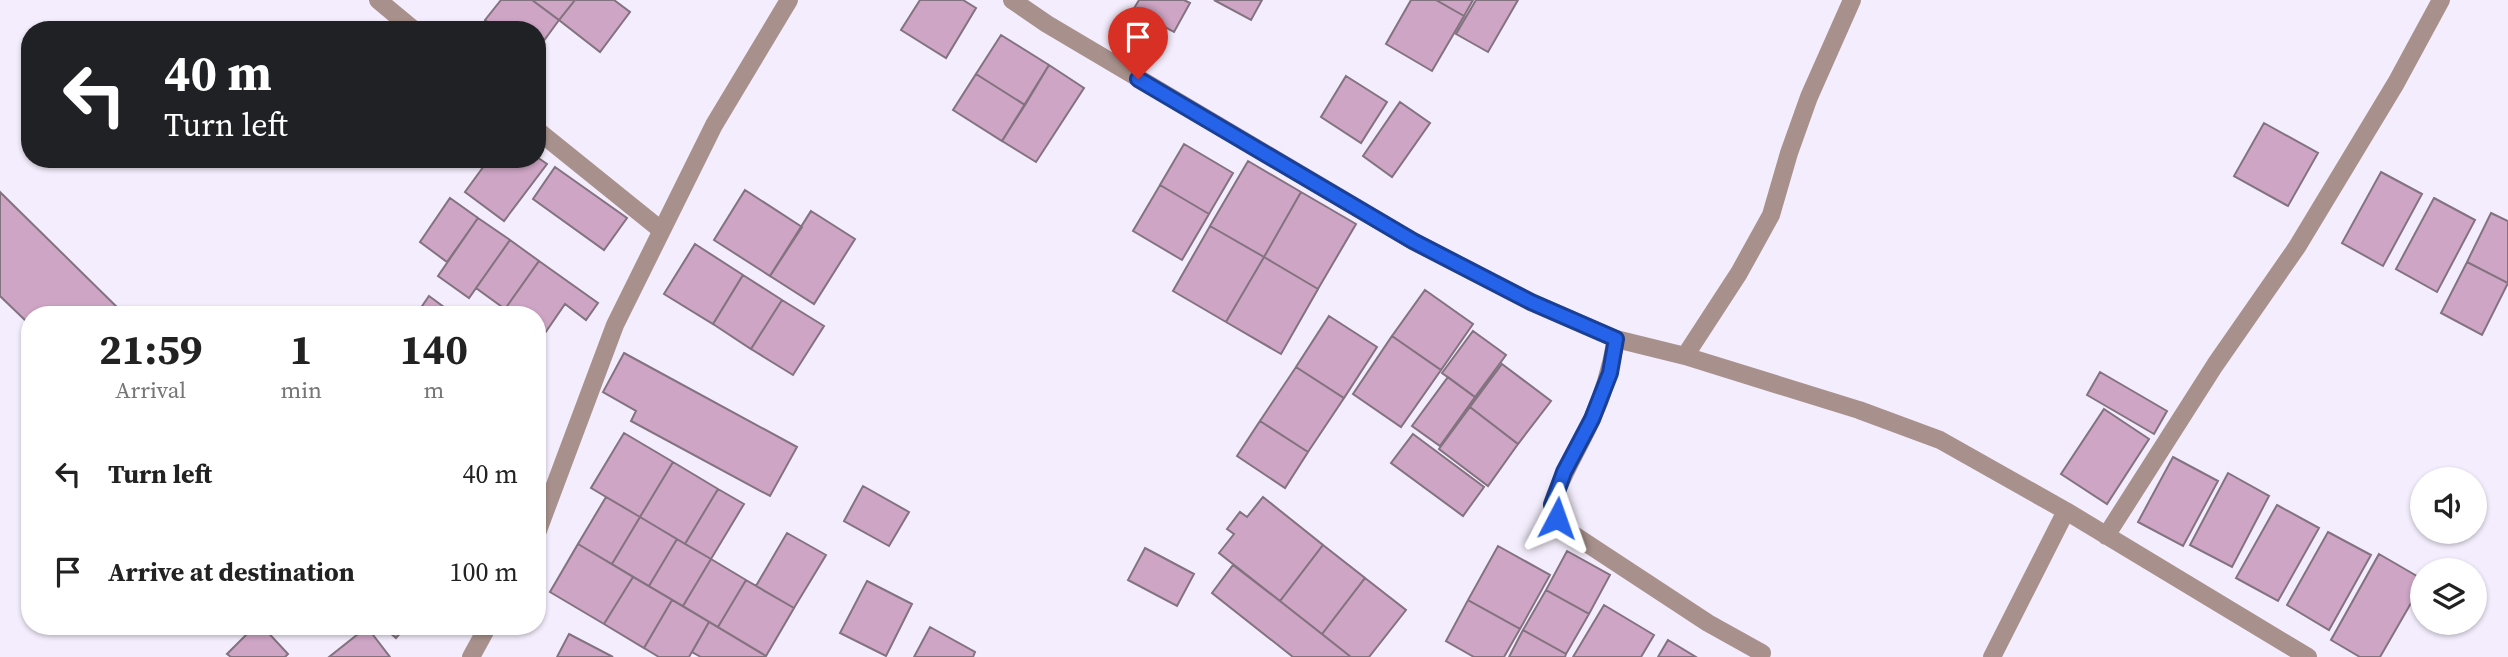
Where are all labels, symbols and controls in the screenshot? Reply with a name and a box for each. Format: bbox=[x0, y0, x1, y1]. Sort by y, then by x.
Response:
pin bbox=[1108, 7, 1168, 79]
icon: arrive bbox=[1119, 18, 1157, 56]
text: 40 m bbox=[164, 39, 272, 106]
icon: left bbox=[49, 49, 140, 140]
text: Turn left bbox=[164, 103, 288, 147]
text: 21:59 bbox=[99, 320, 203, 378]
text: 1 bbox=[290, 320, 313, 378]
text: 140 bbox=[400, 320, 468, 378]
text: Arrival bbox=[115, 374, 186, 406]
text: min bbox=[280, 374, 322, 406]
text: m bbox=[424, 374, 444, 406]
icon: left bbox=[49, 455, 87, 493]
text: Turn left bbox=[108, 456, 212, 492]
text: 40 m bbox=[463, 456, 518, 492]
map controls bbox=[2410, 467, 2487, 635]
button: sound bbox=[2410, 467, 2487, 544]
position arrow bbox=[1520, 481, 1594, 555]
icon: arrive bbox=[49, 553, 87, 591]
text: Arrive at destination bbox=[108, 554, 355, 590]
text: 100 m bbox=[450, 554, 518, 590]
button: layers bbox=[2410, 558, 2487, 635]

